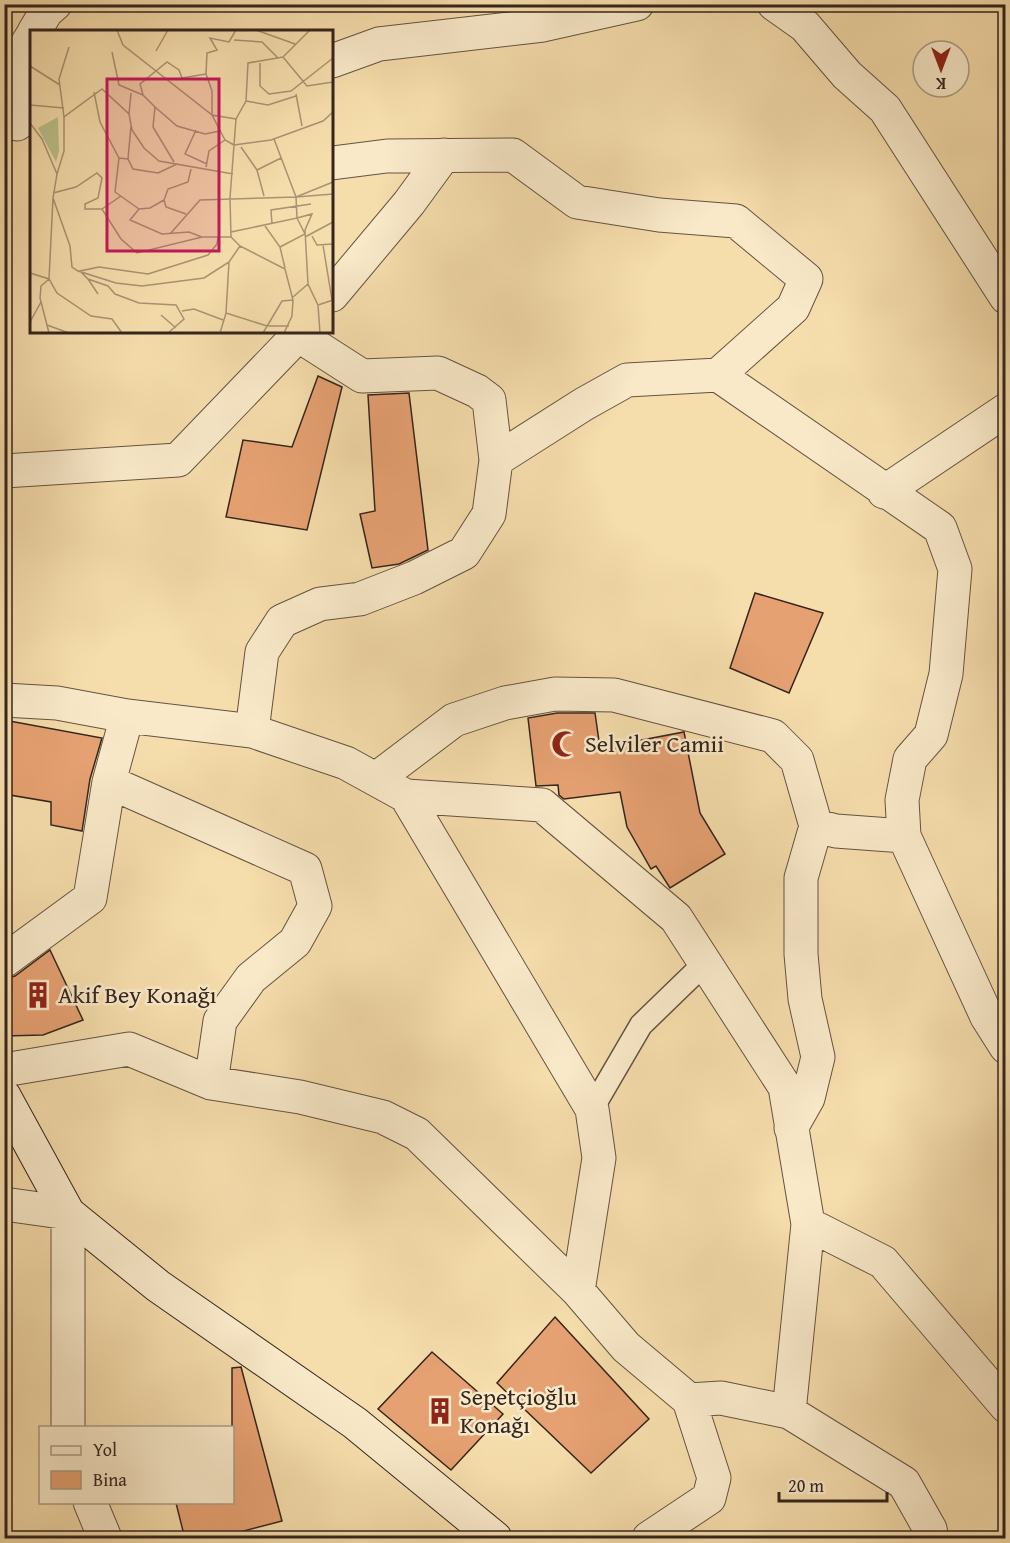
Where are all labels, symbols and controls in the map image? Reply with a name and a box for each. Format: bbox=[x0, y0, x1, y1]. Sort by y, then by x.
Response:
inset map bbox=[30, 30, 333, 333]
north arrow bbox=[911, 39, 971, 99]
text: K bbox=[935, 72, 946, 96]
place label: Selviler Camii bbox=[585, 726, 724, 761]
mosque icon: Selviler Camii bbox=[550, 729, 580, 759]
place label: Akif Bey Konağı bbox=[58, 977, 217, 1012]
building icon: Akif Bey Konağı bbox=[23, 980, 53, 1010]
place label: Sepetçioğlu Konağı bbox=[460, 1379, 577, 1442]
building icon: Sepetçioğlu Konağı bbox=[425, 1396, 455, 1426]
legend bbox=[39, 1426, 234, 1504]
text: Yol bbox=[93, 1436, 117, 1463]
scale bar bbox=[779, 1465, 887, 1503]
text: Bina bbox=[93, 1466, 127, 1493]
text: 20 m bbox=[788, 1472, 824, 1499]

